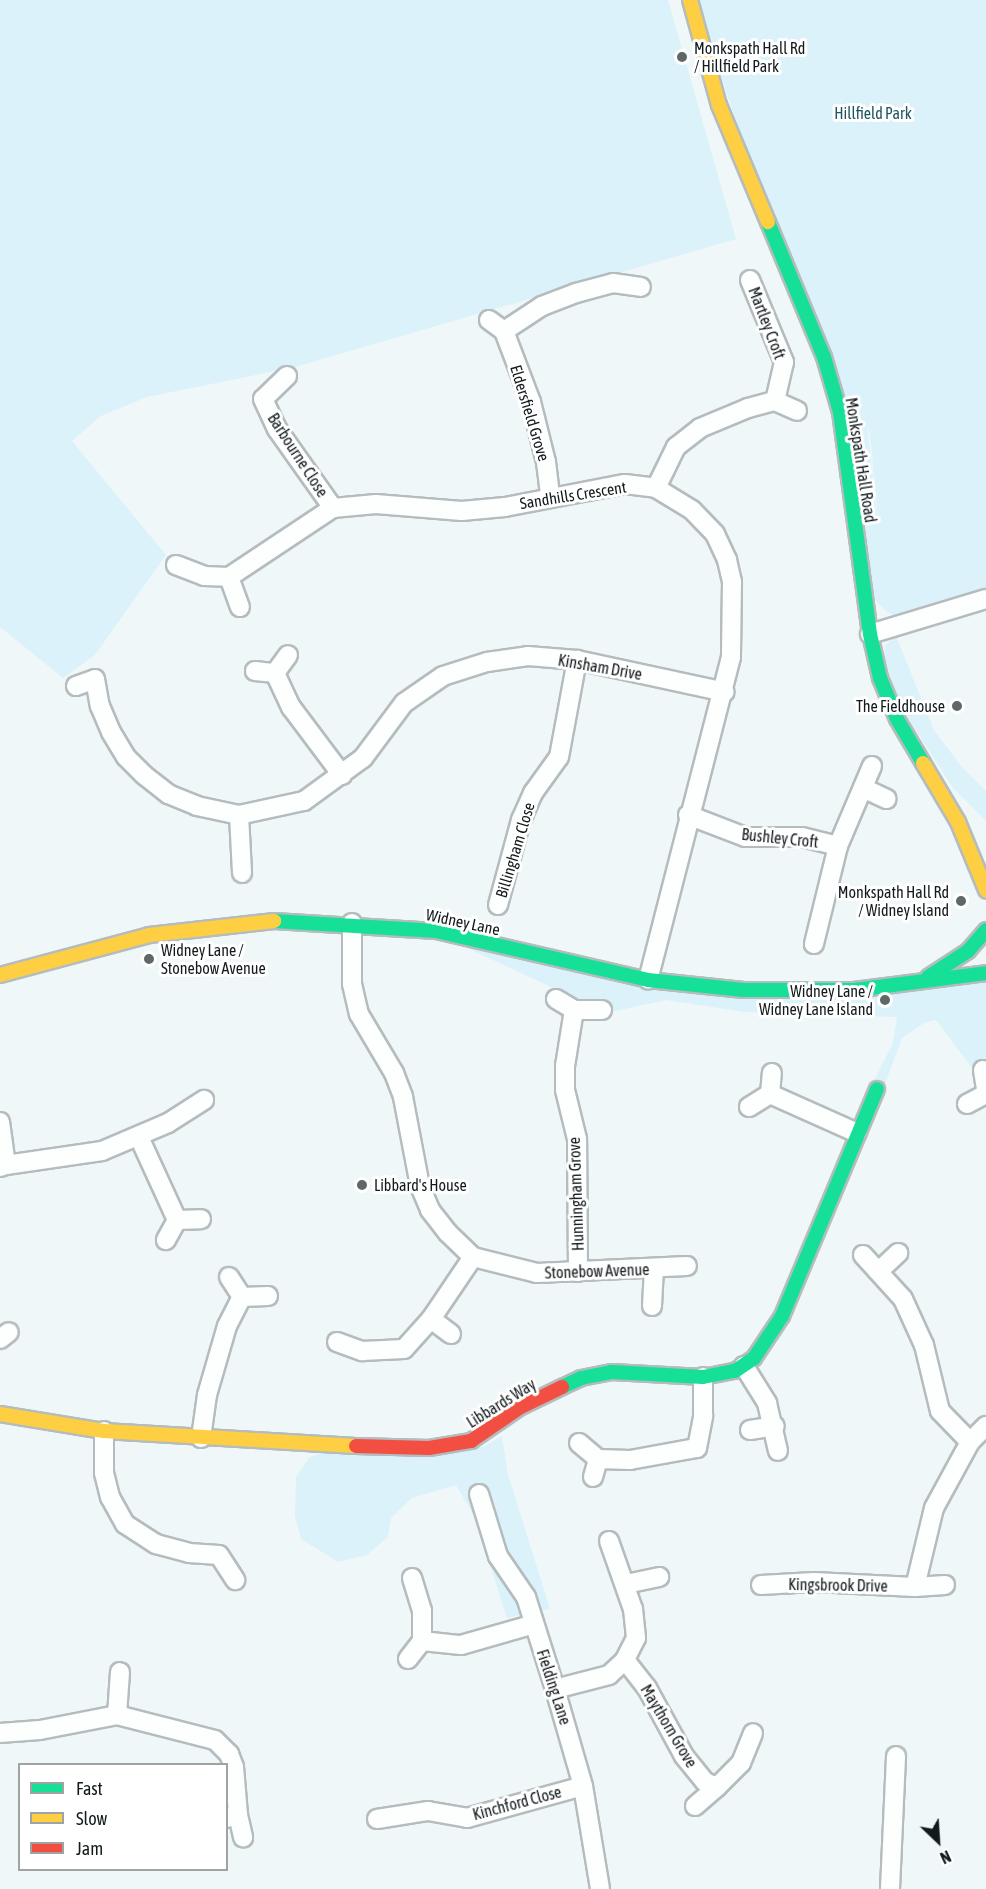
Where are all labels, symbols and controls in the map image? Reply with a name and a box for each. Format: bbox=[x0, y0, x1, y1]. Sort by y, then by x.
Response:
place label: Monkspath Hall Rd / Hillfield Park bbox=[694, 38, 805, 76]
marker: Monkspath Hall Rd / Hillfield Park bbox=[675, 50, 689, 64]
park label: Hillfield Park bbox=[834, 103, 912, 123]
street label: Martley Croft bbox=[744, 284, 790, 362]
street label: Eldersfield Grove bbox=[506, 363, 554, 463]
street label: Monkspath Hall Road bbox=[842, 396, 880, 524]
street label: Barbourne Close bbox=[264, 409, 332, 501]
street label: Sandhills Crescent bbox=[518, 477, 628, 513]
street label: Kinsham Drive bbox=[557, 650, 643, 684]
place label: The Fieldhouse bbox=[856, 696, 945, 716]
marker: The Fieldhouse bbox=[950, 699, 964, 713]
street label: Billingham Close bbox=[491, 800, 539, 900]
street label: Bushley Croft bbox=[741, 824, 819, 852]
place label: Monkspath Hall Rd / Widney Island bbox=[838, 882, 949, 920]
marker: Monkspath Hall Rd / Widney Island bbox=[954, 894, 968, 908]
street label: Widney Lane bbox=[424, 905, 502, 939]
place label: Widney Lane / Stonebow Avenue bbox=[161, 940, 266, 978]
marker: Widney Lane / Stonebow Avenue bbox=[142, 952, 156, 966]
place label: Widney Lane / Widney Lane Island bbox=[759, 981, 873, 1019]
marker: Widney Lane / Widney Lane Island bbox=[878, 993, 892, 1007]
street label: Hunningham Grove bbox=[564, 1137, 588, 1251]
place label: Libbard's House bbox=[374, 1175, 467, 1195]
marker: Libbard's House bbox=[355, 1178, 369, 1192]
street label: Stonebow Avenue bbox=[544, 1260, 650, 1282]
street label: Libbards Way bbox=[463, 1374, 539, 1432]
street label: Kingsbrook Drive bbox=[788, 1575, 888, 1595]
street label: Fielding Lane bbox=[533, 1647, 575, 1727]
street label: Maythorn Grove bbox=[637, 1681, 701, 1771]
legend bbox=[18, 1763, 228, 1871]
text: Fast bbox=[76, 1778, 103, 1799]
street label: Kinchford Close bbox=[471, 1782, 563, 1824]
text: Slow bbox=[76, 1808, 107, 1829]
north arrow bbox=[908, 1811, 968, 1871]
text: Jam bbox=[76, 1838, 103, 1859]
text: N bbox=[938, 1847, 954, 1867]

